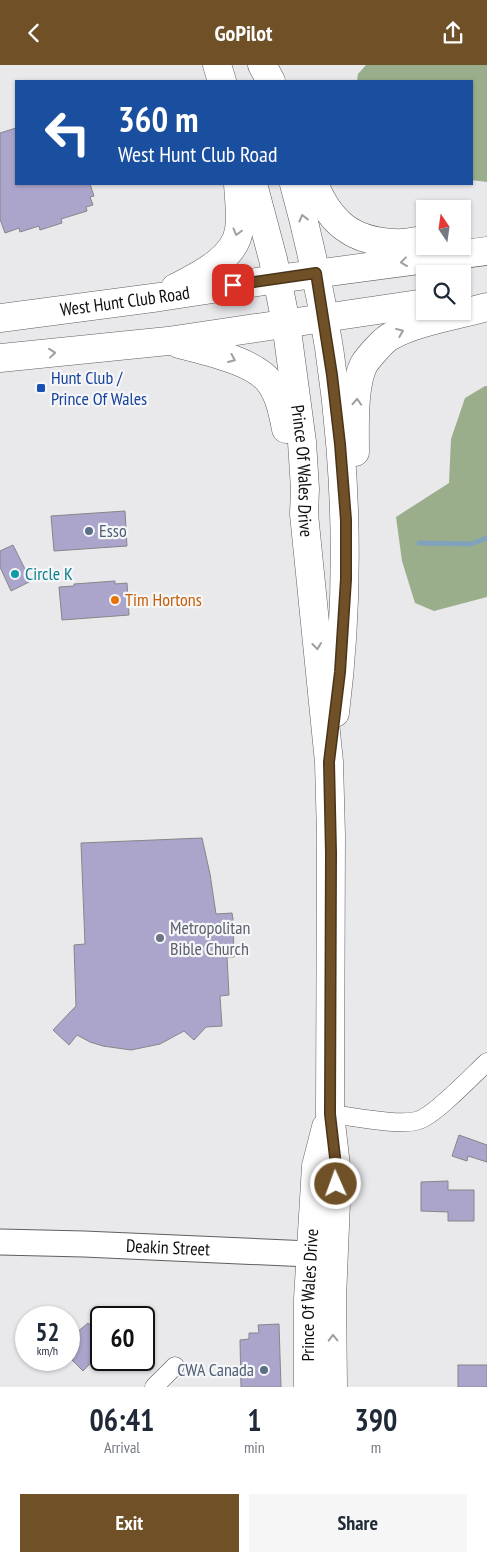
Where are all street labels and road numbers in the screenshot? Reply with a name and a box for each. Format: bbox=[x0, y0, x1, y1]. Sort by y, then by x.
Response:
street label: West Hunt Club Road bbox=[59, 281, 191, 321]
street label: Prince Of Wales Drive bbox=[286, 403, 318, 538]
street label: Prince Of Wales Drive bbox=[296, 1228, 323, 1361]
street label: Deakin Street bbox=[125, 1234, 210, 1261]

